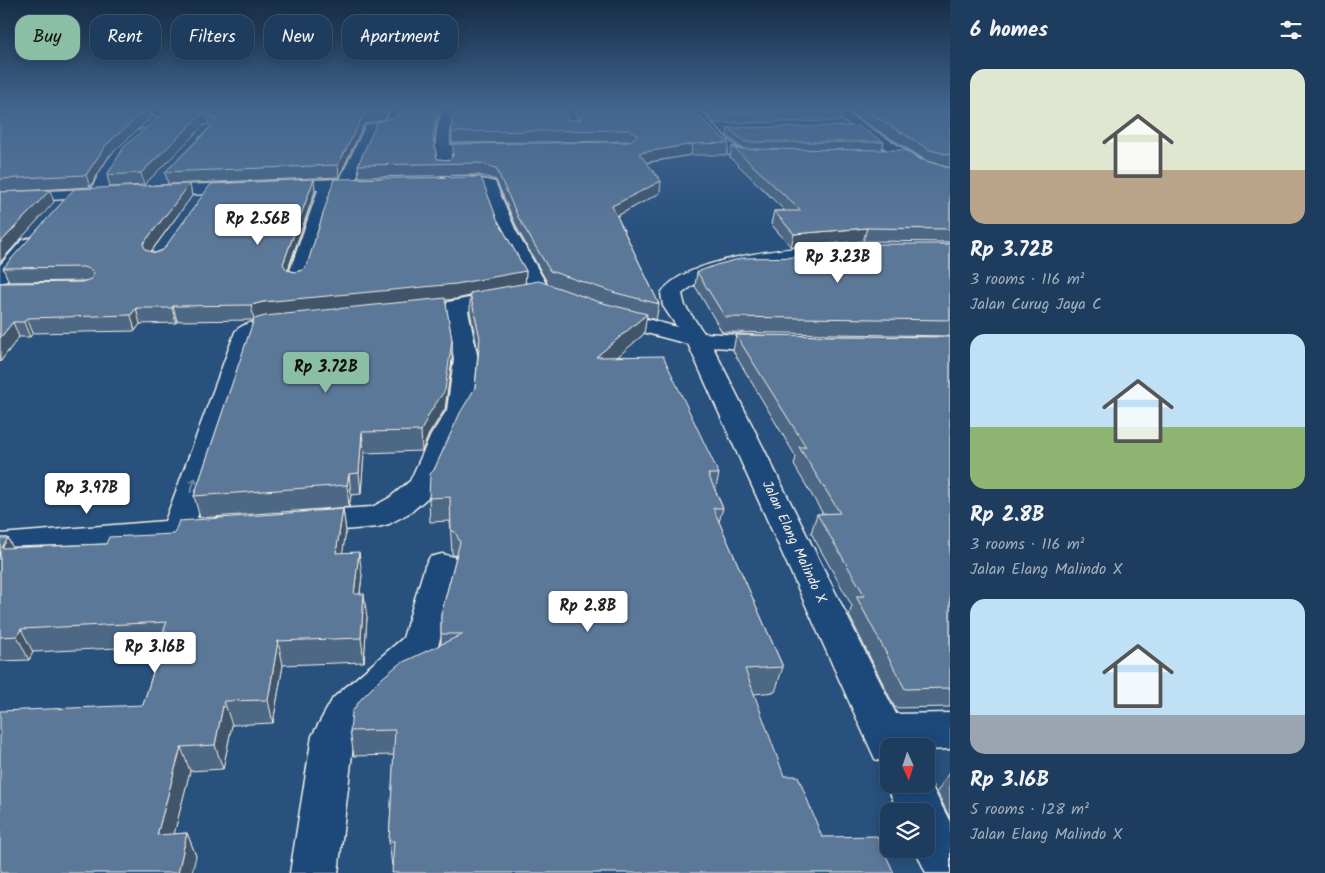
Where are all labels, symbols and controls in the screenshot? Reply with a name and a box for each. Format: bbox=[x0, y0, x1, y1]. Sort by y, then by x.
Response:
text: 6 homes bbox=[970, 14, 1048, 47]
chip: Buy bbox=[15, 15, 80, 60]
chip: Rent bbox=[90, 15, 161, 60]
chip: Filters bbox=[171, 15, 254, 60]
chip: New bbox=[264, 15, 332, 60]
chip: Apartment bbox=[342, 15, 458, 60]
icon: filters bbox=[1277, 16, 1305, 44]
icon: home bbox=[1093, 101, 1183, 191]
pin: Rp 2.56B bbox=[206, 204, 310, 246]
text: Rp 2.56B bbox=[226, 207, 290, 232]
text: Rp 3.72B bbox=[970, 234, 1054, 267]
pin: Rp 3.23B bbox=[786, 242, 890, 284]
text: Rp 3.23B bbox=[806, 245, 871, 270]
text: 3 rooms · 116 m² bbox=[970, 267, 1085, 292]
text: Jalan Curug Jaya C bbox=[970, 292, 1102, 317]
pin: Rp 3.72B bbox=[274, 352, 378, 394]
text: Rp 3.72B bbox=[294, 355, 358, 380]
icon: home bbox=[1093, 366, 1183, 456]
pin: Rp 3.97B bbox=[35, 472, 139, 515]
text: Rp 3.97B bbox=[56, 476, 118, 501]
street label: Jalan Elang Malindo X bbox=[756, 477, 832, 607]
one-way arrow bbox=[189, 478, 198, 493]
text: Rp 2.8B bbox=[970, 499, 1045, 532]
text: 3 rooms · 116 m² bbox=[970, 532, 1085, 557]
text: Jalan Elang Malindo X bbox=[970, 557, 1123, 582]
pin: Rp 2.8B bbox=[542, 590, 634, 633]
text: Rp 2.8B bbox=[560, 594, 616, 619]
icon: home bbox=[1093, 631, 1183, 721]
pin: Rp 3.16B bbox=[103, 632, 207, 674]
text: Rp 3.16B bbox=[125, 635, 185, 660]
north arrow bbox=[880, 738, 935, 792]
map controls bbox=[880, 738, 935, 858]
text: Rp 3.16B bbox=[970, 764, 1049, 797]
text: 5 rooms · 128 m² bbox=[970, 797, 1089, 822]
button: layers bbox=[880, 803, 935, 858]
text: Jalan Elang Malindo X bbox=[970, 822, 1123, 847]

